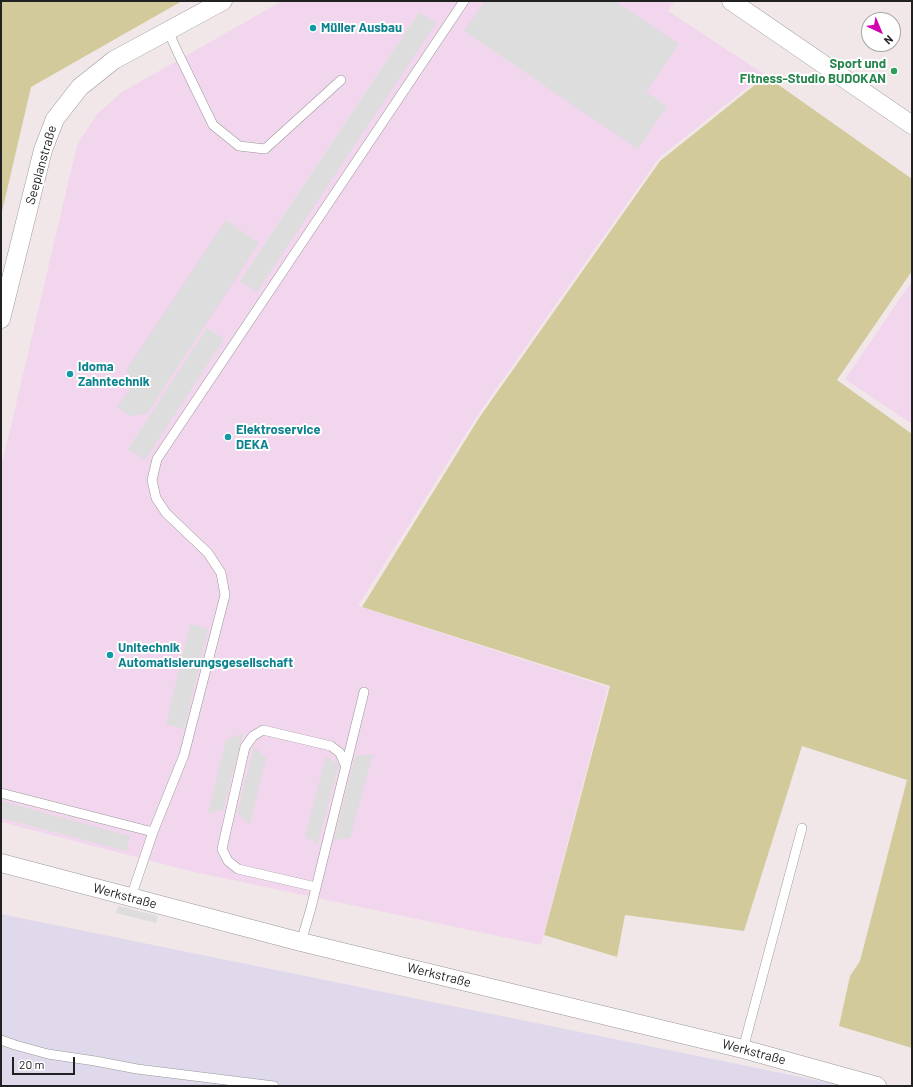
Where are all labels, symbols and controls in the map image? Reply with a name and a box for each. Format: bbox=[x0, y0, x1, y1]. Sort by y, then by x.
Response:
north arrow bbox=[861, 12, 901, 52]
place label: Müller Ausbau bbox=[321, 20, 402, 36]
marker: Müller Ausbau bbox=[308, 23, 318, 33]
text: N bbox=[882, 33, 896, 47]
place label: Sport und Fitness-Studio BUDOKAN bbox=[740, 56, 886, 87]
marker: Sport und Fitness-Studio BUDOKAN bbox=[889, 66, 899, 76]
street label: Seeplanstraße bbox=[22, 124, 60, 206]
place label: Idoma Zahntechnik bbox=[78, 359, 150, 390]
marker: Idoma Zahntechnik bbox=[65, 369, 75, 379]
place label: Elektroservice DEKA bbox=[236, 422, 321, 453]
marker: Elektroservice DEKA bbox=[223, 432, 233, 442]
place label: Unitechnik Automatisierungsgesellschaft bbox=[118, 640, 293, 671]
marker: Unitechnik Automatisierungsgesellschaft bbox=[105, 650, 115, 660]
street label: Werkstraße bbox=[91, 880, 159, 912]
street label: Werkstraße bbox=[405, 960, 473, 990]
street label: Werkstraße bbox=[720, 1036, 788, 1068]
scale bar bbox=[14, 1049, 77, 1075]
text: 20 m bbox=[19, 1057, 45, 1071]

